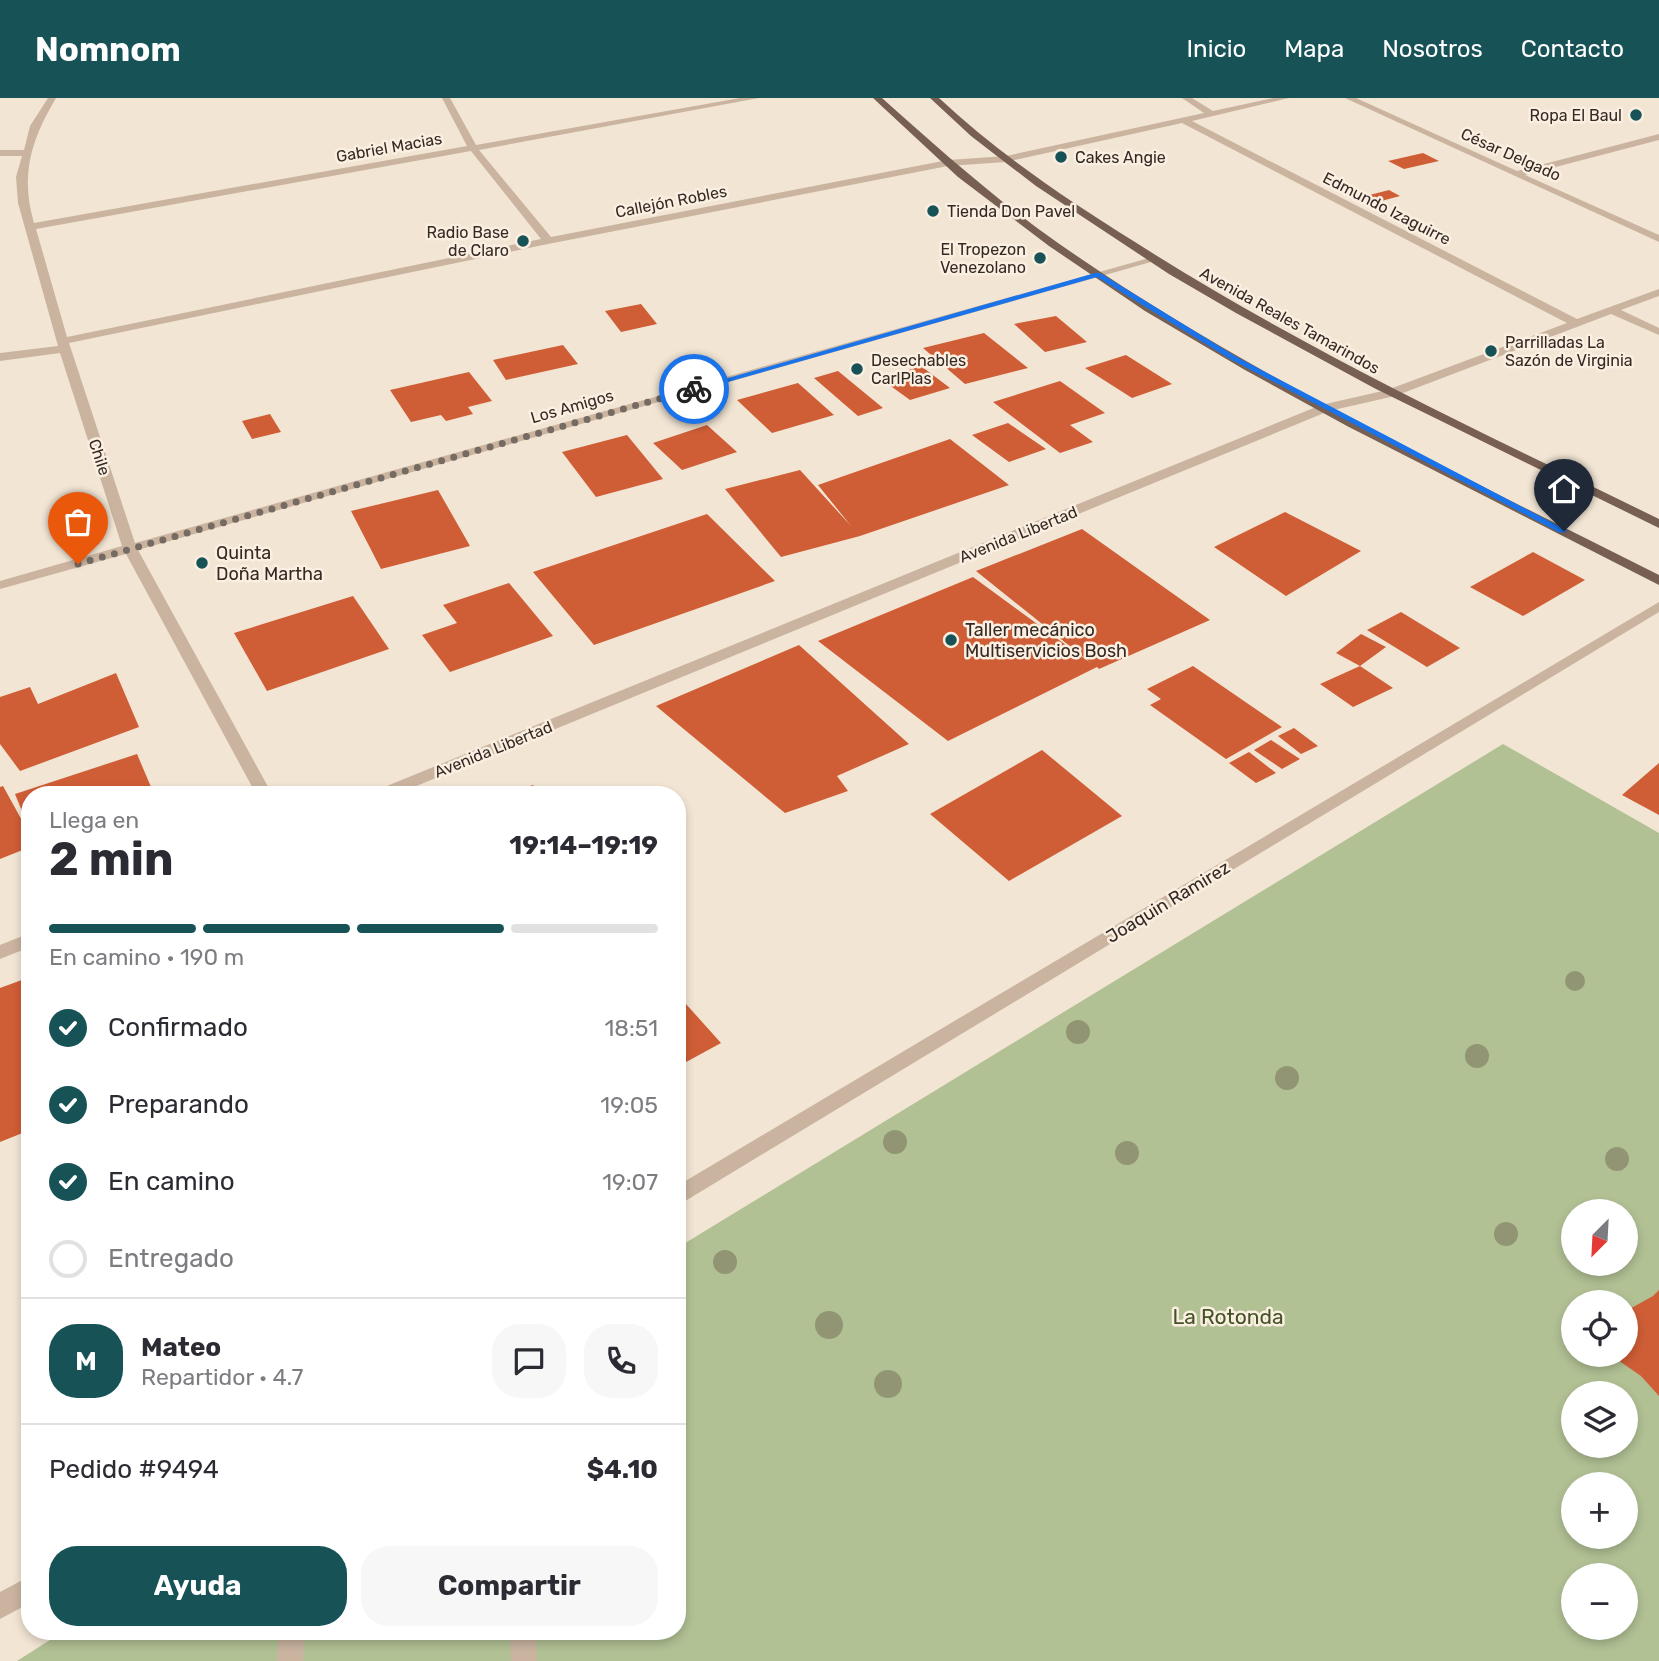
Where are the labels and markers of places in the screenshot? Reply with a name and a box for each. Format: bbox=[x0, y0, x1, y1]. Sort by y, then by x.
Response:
place label: Ropa El Baul bbox=[1530, 106, 1622, 125]
marker: Ropa El Baul bbox=[1628, 107, 1644, 123]
place label: Cakes Angie bbox=[1075, 148, 1166, 167]
marker: Cakes Angie bbox=[1053, 149, 1069, 165]
place label: Tienda Don Pavel bbox=[947, 202, 1075, 221]
marker: Tienda Don Pavel bbox=[925, 203, 941, 219]
place label: Radio Base de Claro bbox=[427, 223, 509, 260]
marker: Radio Base de Claro bbox=[515, 233, 531, 249]
place label: El Tropezon Venezolano bbox=[940, 240, 1026, 277]
marker: El Tropezon Venezolano bbox=[1032, 250, 1048, 266]
place label: Parrilladas La Sazón de Virginia bbox=[1505, 333, 1633, 370]
marker: Parrilladas La Sazón de Virginia bbox=[1483, 343, 1499, 359]
place label: Desechables CarlPlas bbox=[871, 351, 966, 388]
marker: Desechables CarlPlas bbox=[849, 361, 865, 377]
pin bbox=[1534, 459, 1594, 531]
pin bbox=[48, 492, 108, 564]
place label: Quinta Doña Martha bbox=[216, 542, 323, 585]
marker: Quinta Doña Martha bbox=[194, 555, 210, 571]
place label: Taller mecánico Multiservicios Bosh bbox=[965, 619, 1127, 662]
marker: Taller mecánico Multiservicios Bosh bbox=[943, 632, 959, 648]

